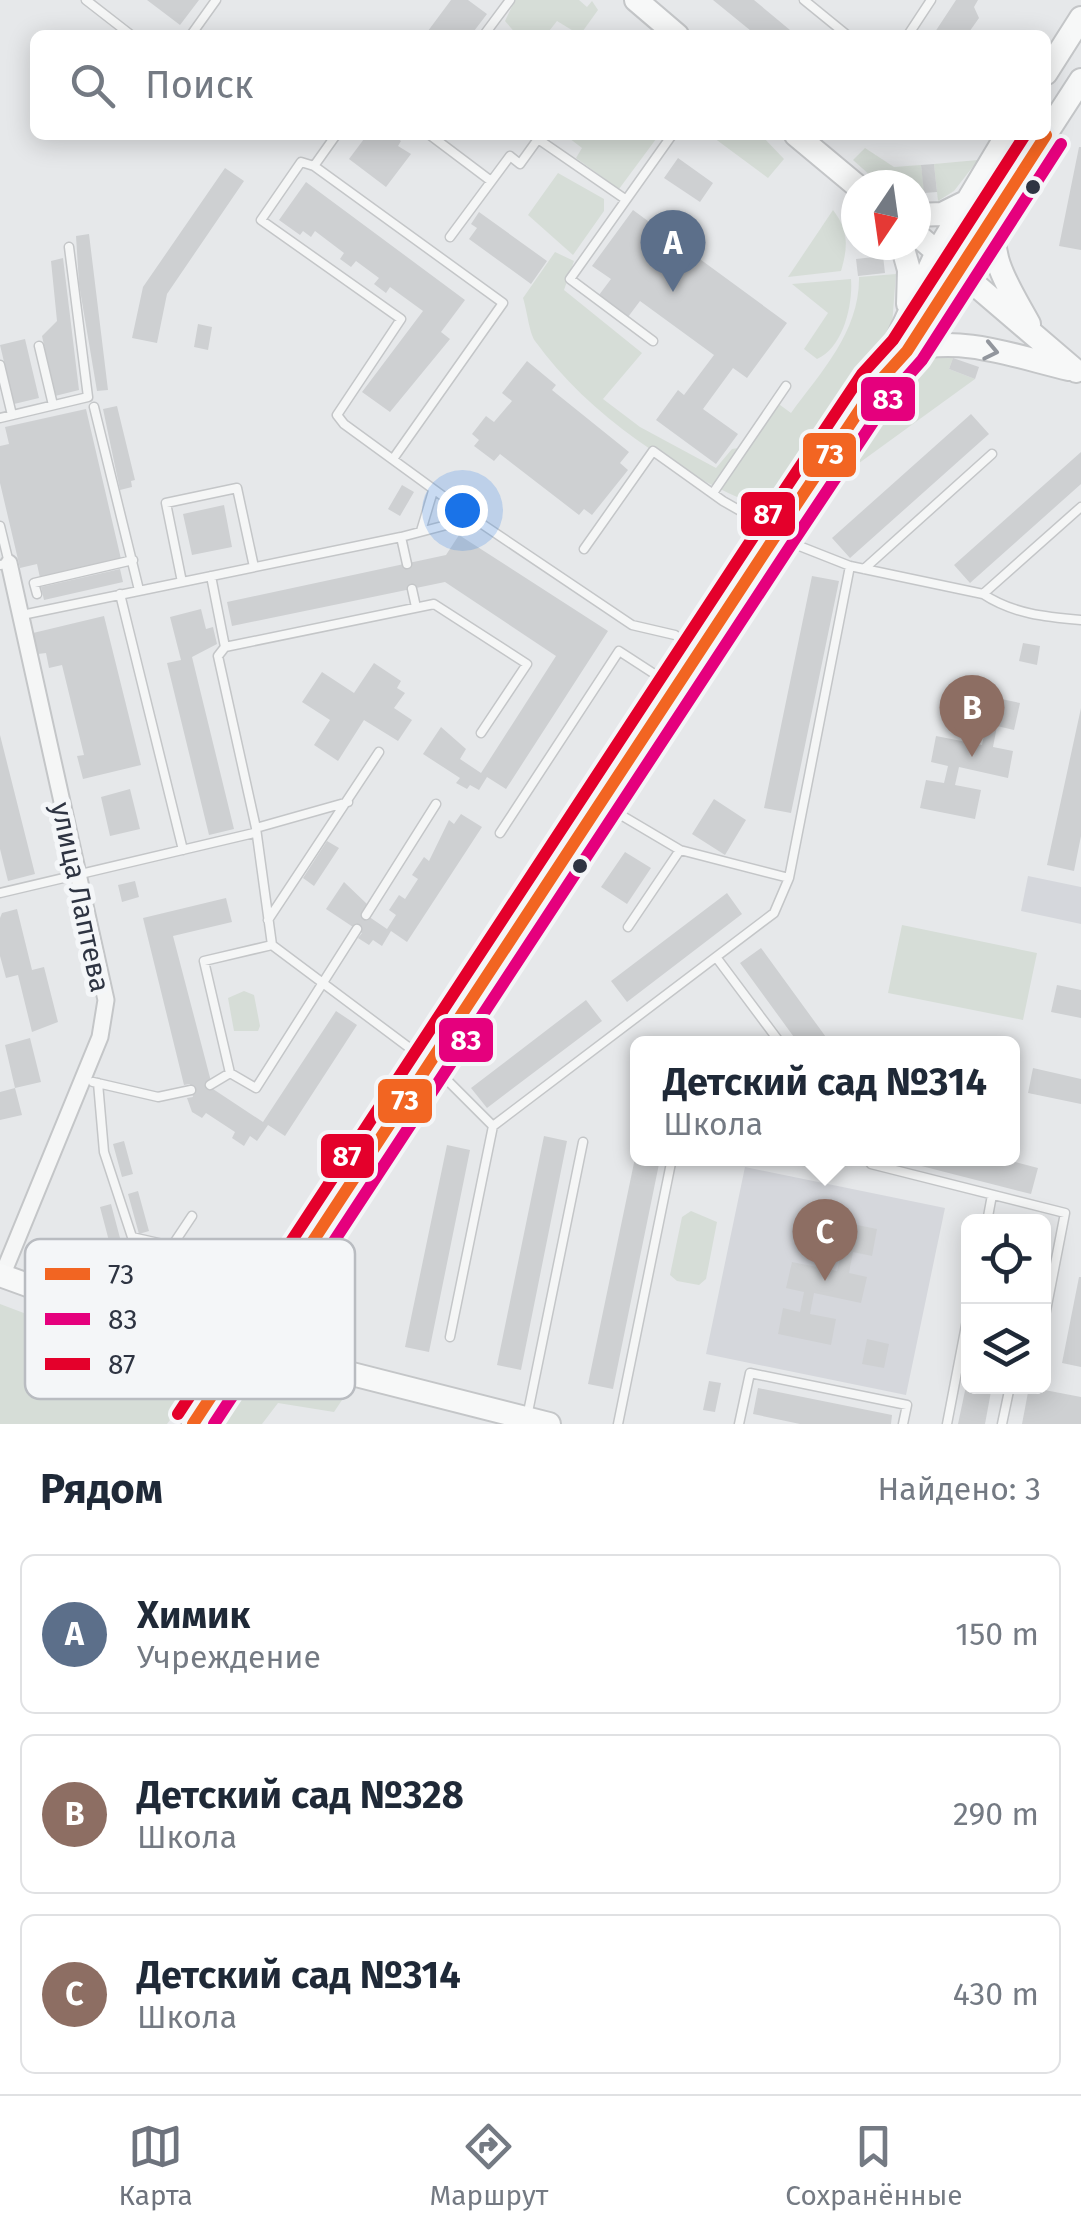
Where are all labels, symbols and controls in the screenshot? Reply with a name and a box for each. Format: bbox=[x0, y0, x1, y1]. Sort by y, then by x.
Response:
search box bbox=[30, 30, 1051, 140]
icon: search bbox=[65, 58, 120, 113]
text: Поиск bbox=[145, 62, 254, 108]
north arrow bbox=[841, 170, 931, 260]
unlabelled marker bbox=[1023, 177, 1043, 197]
pin: A bbox=[640, 210, 706, 292]
one-way arrow bbox=[983, 340, 1000, 361]
line badge: 83 bbox=[859, 375, 917, 423]
text: 83 bbox=[873, 383, 903, 416]
line badge: 73 bbox=[801, 431, 858, 479]
text: 73 bbox=[816, 438, 844, 471]
your location bbox=[437, 485, 488, 536]
line badge: 87 bbox=[739, 490, 797, 538]
text: 87 bbox=[754, 498, 782, 531]
pin: B bbox=[940, 674, 1004, 757]
street label: улица Лаптева bbox=[44, 799, 117, 995]
unlabelled marker bbox=[570, 856, 590, 876]
line badge: 83 bbox=[437, 1016, 495, 1064]
text: 83 bbox=[451, 1024, 481, 1057]
popup bbox=[630, 1036, 1020, 1166]
text: Детский сад №314 bbox=[663, 1059, 987, 1105]
line badge: 73 bbox=[376, 1077, 434, 1125]
text: 73 bbox=[391, 1084, 419, 1117]
text: Школа bbox=[663, 1105, 763, 1143]
line badge: 87 bbox=[319, 1132, 376, 1180]
text: 87 bbox=[333, 1140, 361, 1173]
pin: C bbox=[792, 1198, 858, 1281]
map controls bbox=[961, 1214, 1051, 1394]
button: locate bbox=[961, 1214, 1051, 1304]
legend bbox=[25, 1239, 355, 1399]
text: 73 bbox=[108, 1258, 134, 1291]
text: 83 bbox=[108, 1303, 137, 1336]
button: layers bbox=[961, 1304, 1051, 1394]
text: 87 bbox=[108, 1348, 135, 1381]
text: Рядом bbox=[40, 1464, 163, 1514]
text: Найдено: 3 bbox=[878, 1470, 1041, 1508]
text: Химик bbox=[137, 1592, 250, 1638]
text: A bbox=[65, 1615, 84, 1653]
text: 150 m bbox=[955, 1615, 1039, 1653]
text: Учреждение bbox=[137, 1638, 321, 1676]
text: Детский сад №328 bbox=[137, 1772, 464, 1818]
text: B bbox=[65, 1795, 84, 1833]
text: 290 m bbox=[953, 1795, 1039, 1833]
text: Школа bbox=[137, 1818, 237, 1856]
text: Детский сад №314 bbox=[137, 1952, 461, 1998]
text: C bbox=[65, 1975, 84, 2013]
text: 430 m bbox=[953, 1975, 1039, 2013]
text: Школа bbox=[137, 1998, 237, 2036]
tab: Карта bbox=[118, 2119, 193, 2212]
tab: Маршрут bbox=[430, 2119, 548, 2212]
tab: Сохранённые bbox=[785, 2119, 963, 2212]

